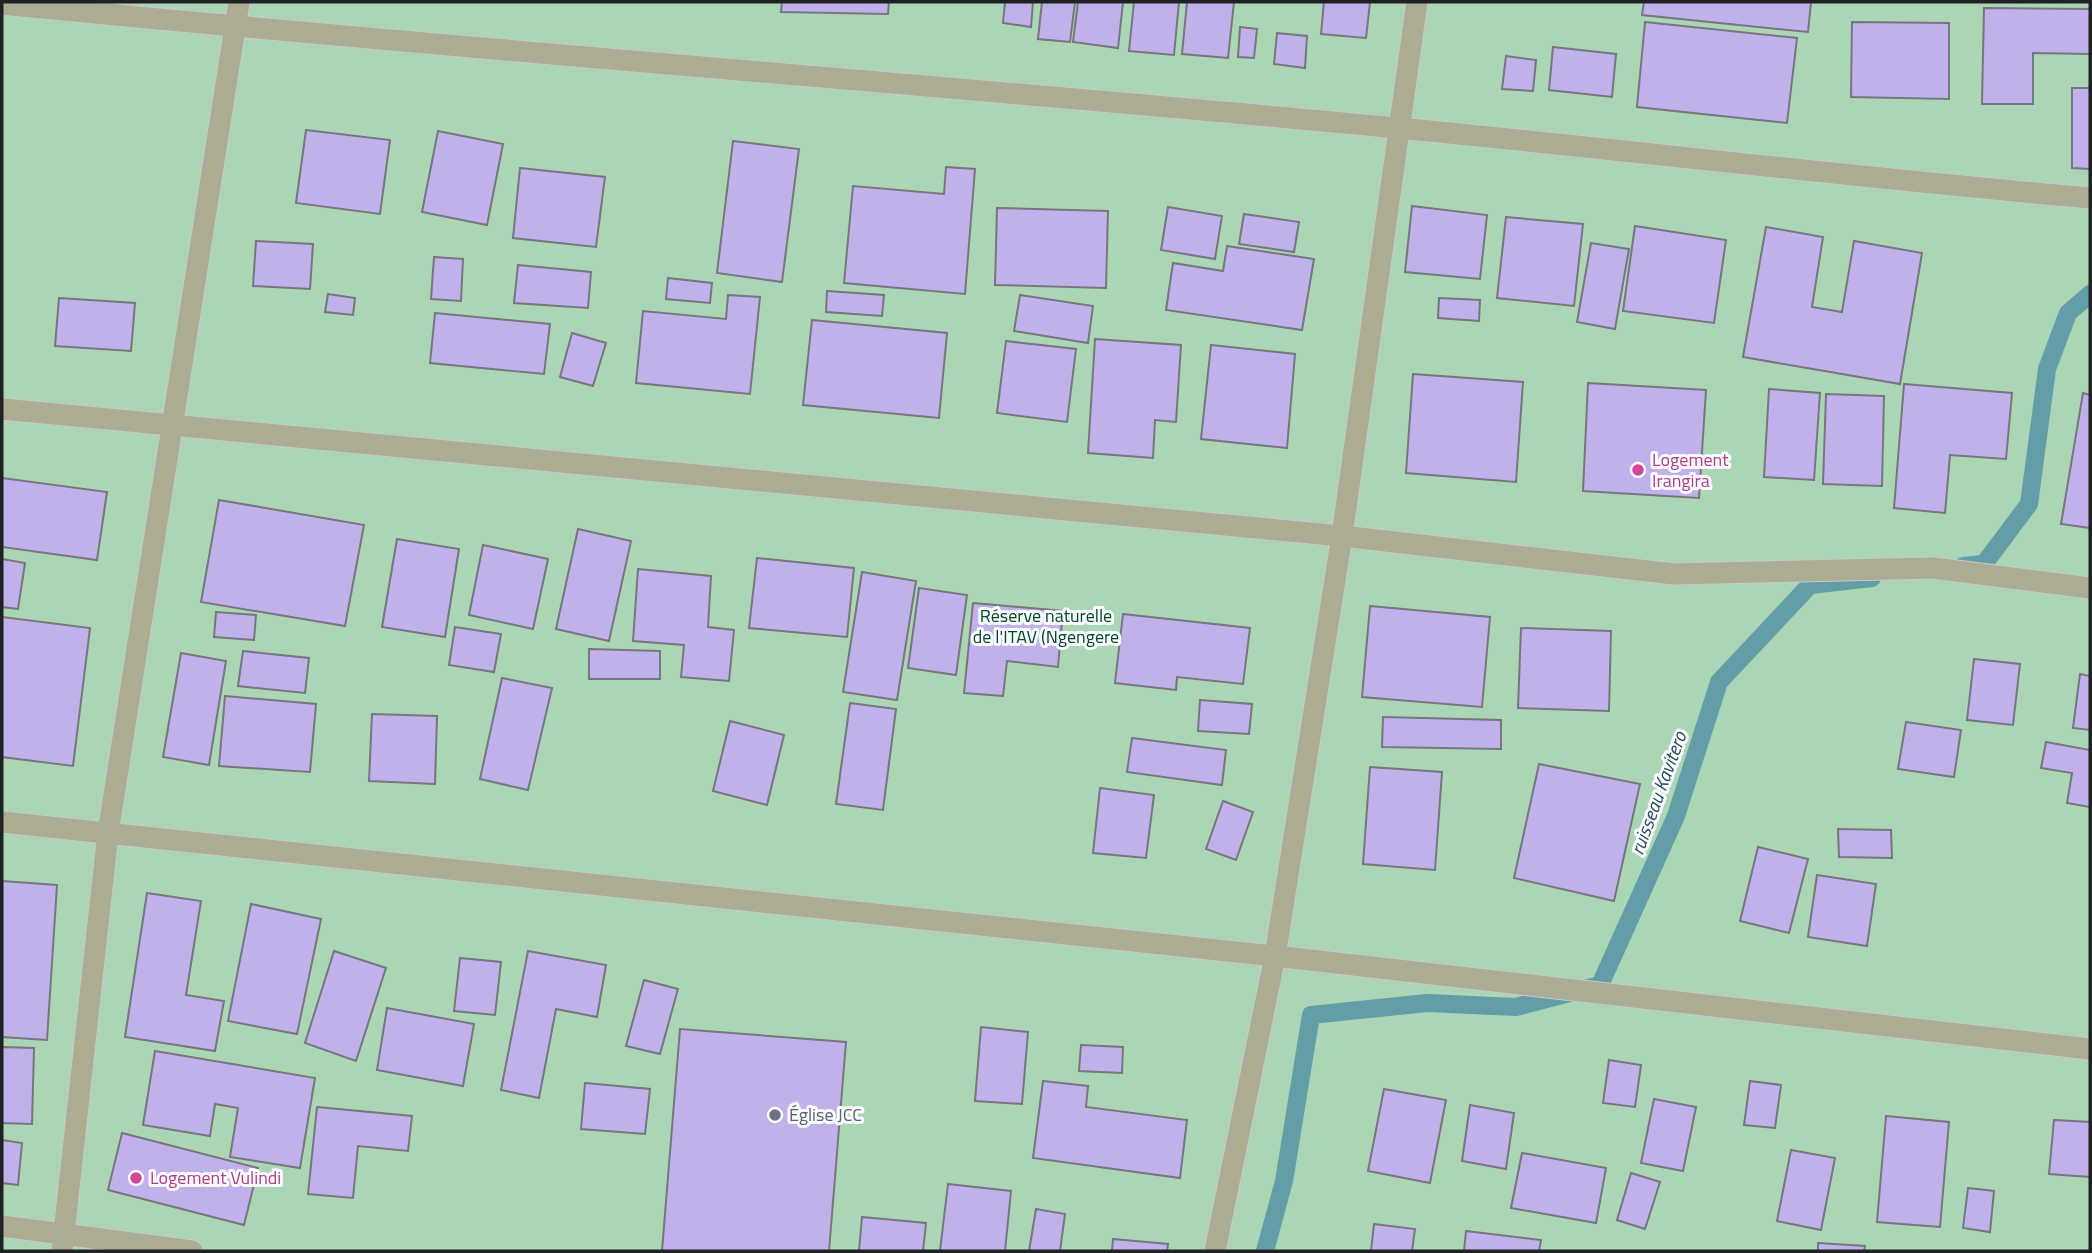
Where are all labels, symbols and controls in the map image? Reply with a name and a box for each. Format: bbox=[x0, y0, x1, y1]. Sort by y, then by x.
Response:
place label: Logement Irangira bbox=[1652, 446, 1729, 494]
marker: Logement Irangira bbox=[1630, 462, 1646, 478]
park label: Réserve naturelle de l'ITAV (Ngengere bbox=[973, 602, 1119, 650]
water label: ruisseau Kavitero bbox=[1622, 727, 1693, 858]
place label: Église JCC bbox=[789, 1101, 862, 1128]
marker: Église JCC bbox=[767, 1107, 783, 1123]
place label: Logement Vulindi bbox=[150, 1164, 281, 1191]
marker: Logement Vulindi bbox=[128, 1170, 144, 1186]

